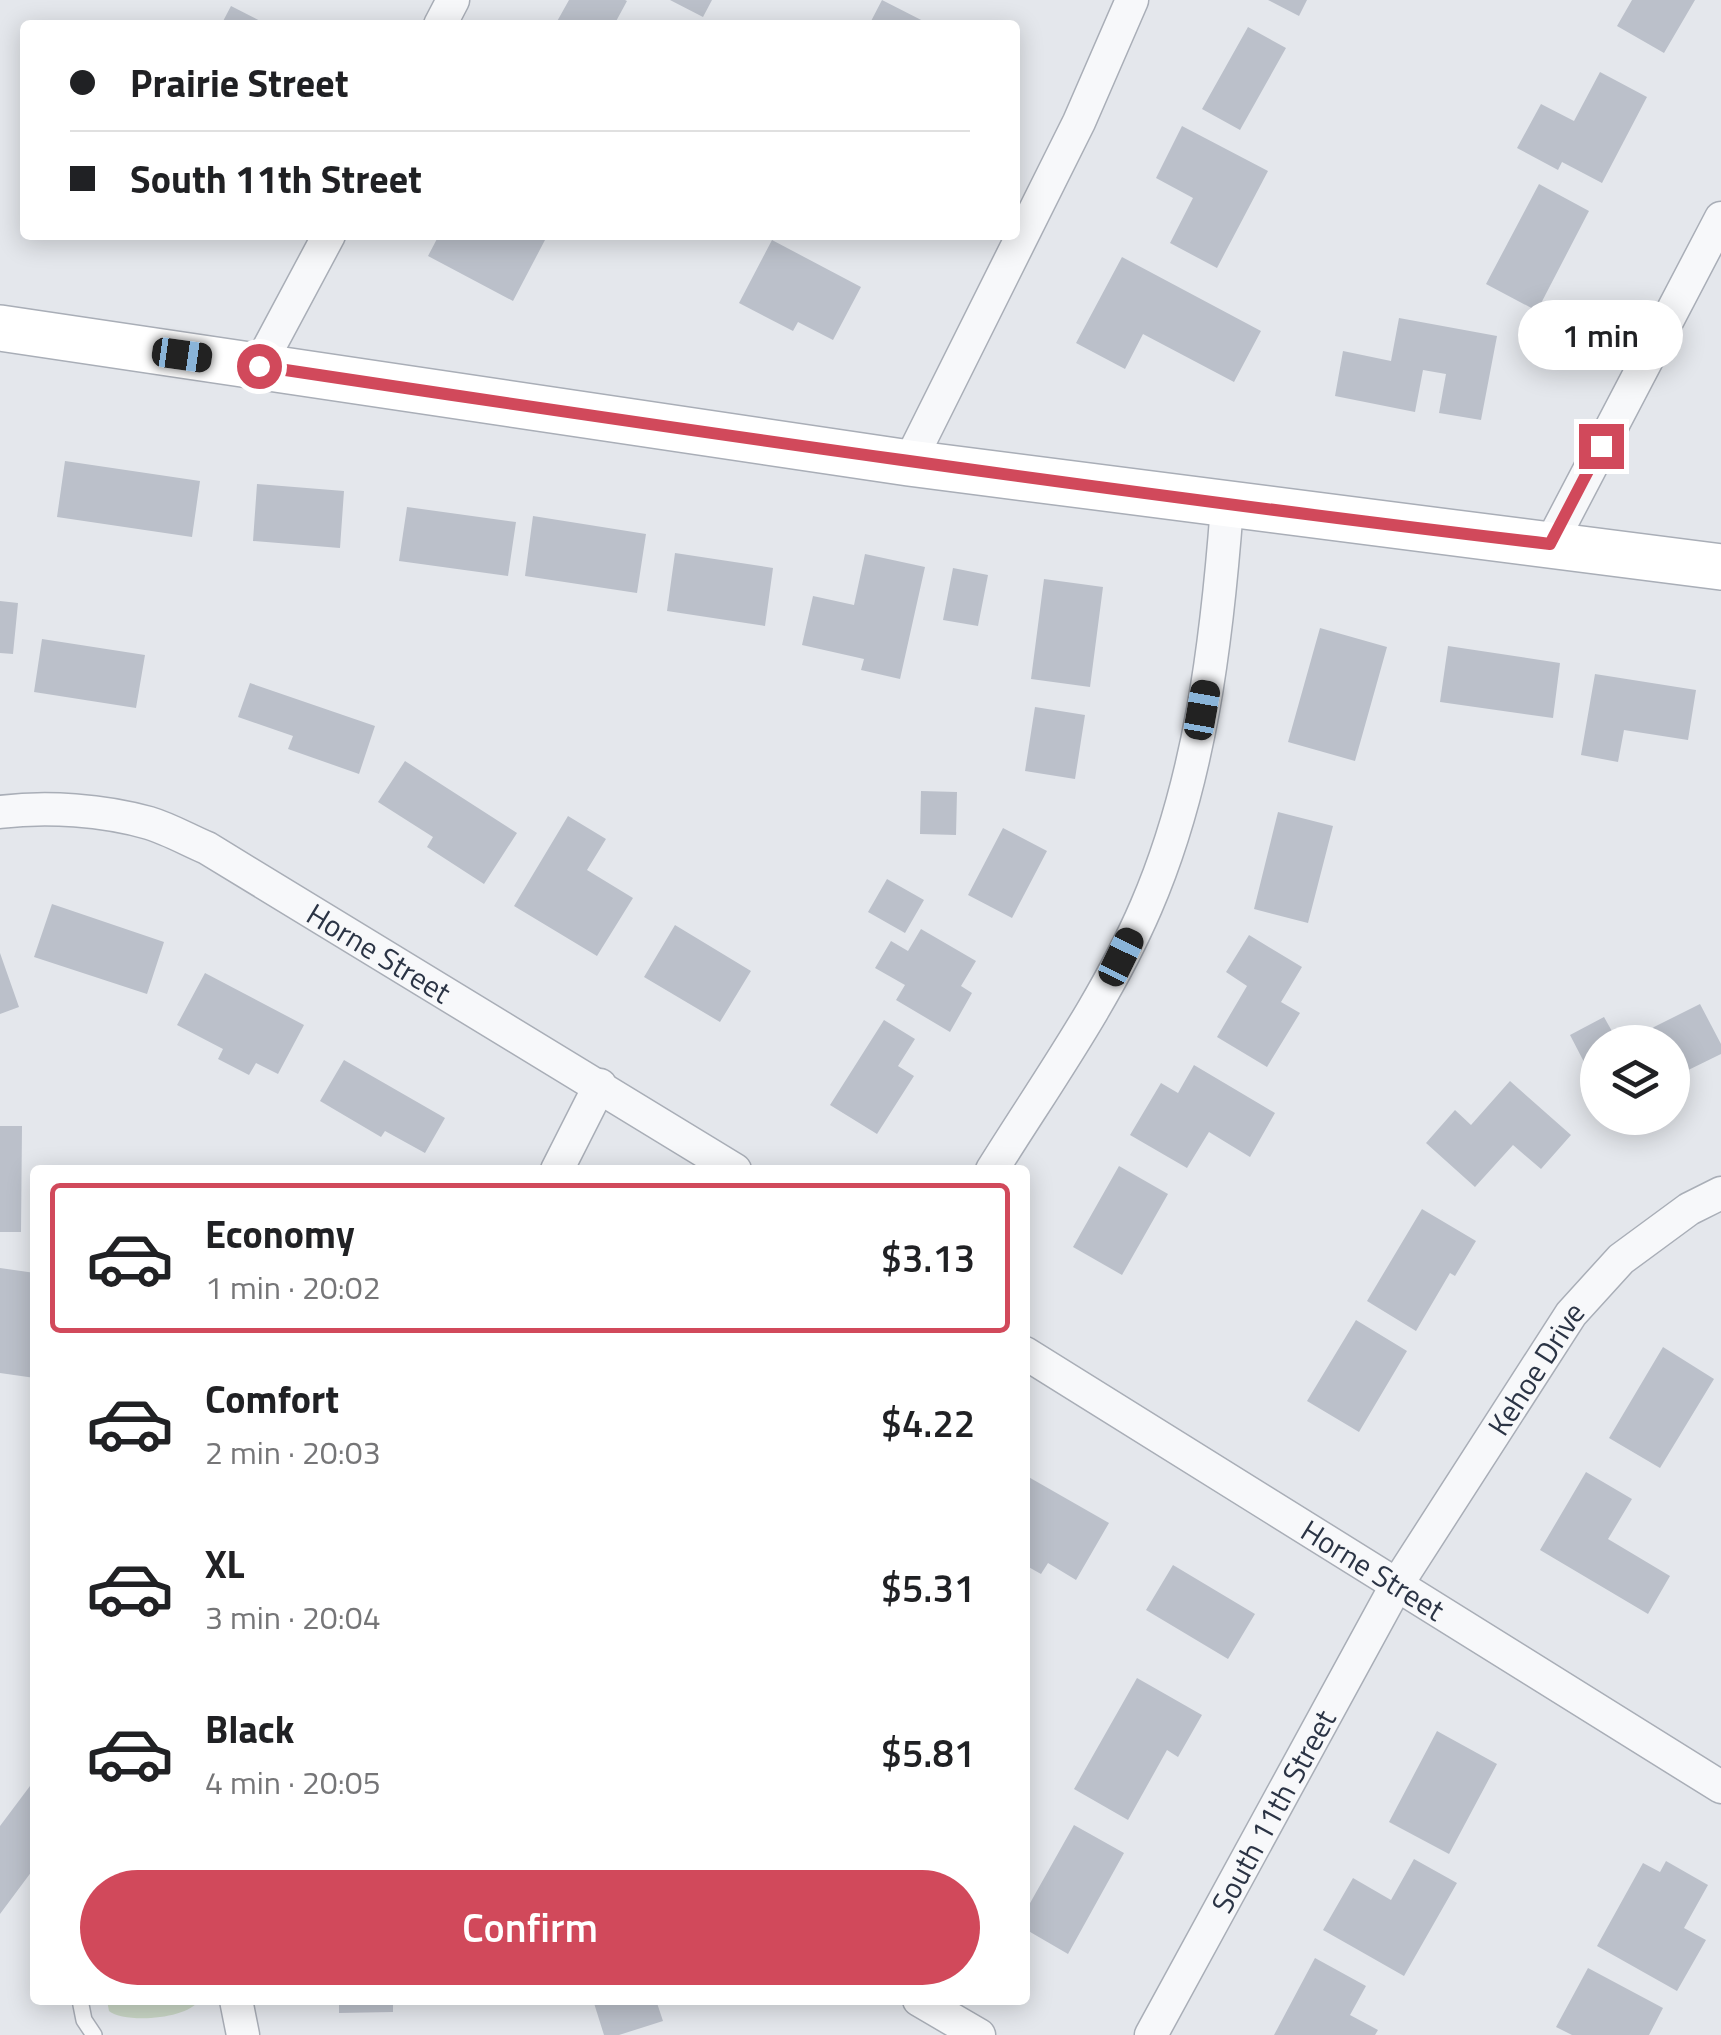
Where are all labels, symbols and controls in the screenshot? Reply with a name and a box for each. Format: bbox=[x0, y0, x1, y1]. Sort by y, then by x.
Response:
text: Prairie Street bbox=[130, 54, 348, 112]
text: South 11th Street bbox=[130, 150, 422, 208]
callout: 1 min bbox=[1518, 301, 1684, 371]
text: 1 min bbox=[1562, 311, 1639, 359]
car bbox=[150, 336, 214, 374]
route start bbox=[237, 344, 282, 389]
route end bbox=[1579, 424, 1624, 469]
car bbox=[1182, 678, 1222, 742]
street label: Horne Street bbox=[298, 891, 460, 1015]
car bbox=[1094, 923, 1148, 991]
map controls bbox=[1580, 1025, 1690, 1135]
button: layers bbox=[1580, 1025, 1690, 1135]
text: Economy bbox=[205, 1205, 355, 1263]
icon: car bbox=[85, 1213, 175, 1303]
text: $3.13 bbox=[881, 1229, 975, 1287]
text: 1 min · 20:02 bbox=[205, 1263, 381, 1311]
street label: Kehoe Drive bbox=[1476, 1291, 1595, 1445]
text: Comfort bbox=[205, 1370, 339, 1428]
icon: car bbox=[85, 1378, 175, 1468]
text: $4.22 bbox=[881, 1394, 975, 1452]
text: 2 min · 20:03 bbox=[205, 1428, 381, 1476]
street label: Horne Street bbox=[1292, 1508, 1454, 1632]
text: XL bbox=[205, 1535, 245, 1593]
icon: car bbox=[85, 1543, 175, 1633]
text: $5.31 bbox=[881, 1559, 975, 1617]
text: 3 min · 20:04 bbox=[205, 1593, 381, 1641]
text: Black bbox=[205, 1700, 294, 1758]
street label: South 11th Street bbox=[1199, 1701, 1348, 1921]
icon: car bbox=[85, 1708, 175, 1798]
text: $5.81 bbox=[881, 1724, 975, 1782]
text: 4 min · 20:05 bbox=[205, 1758, 381, 1806]
button: Confirm bbox=[80, 1870, 980, 1985]

